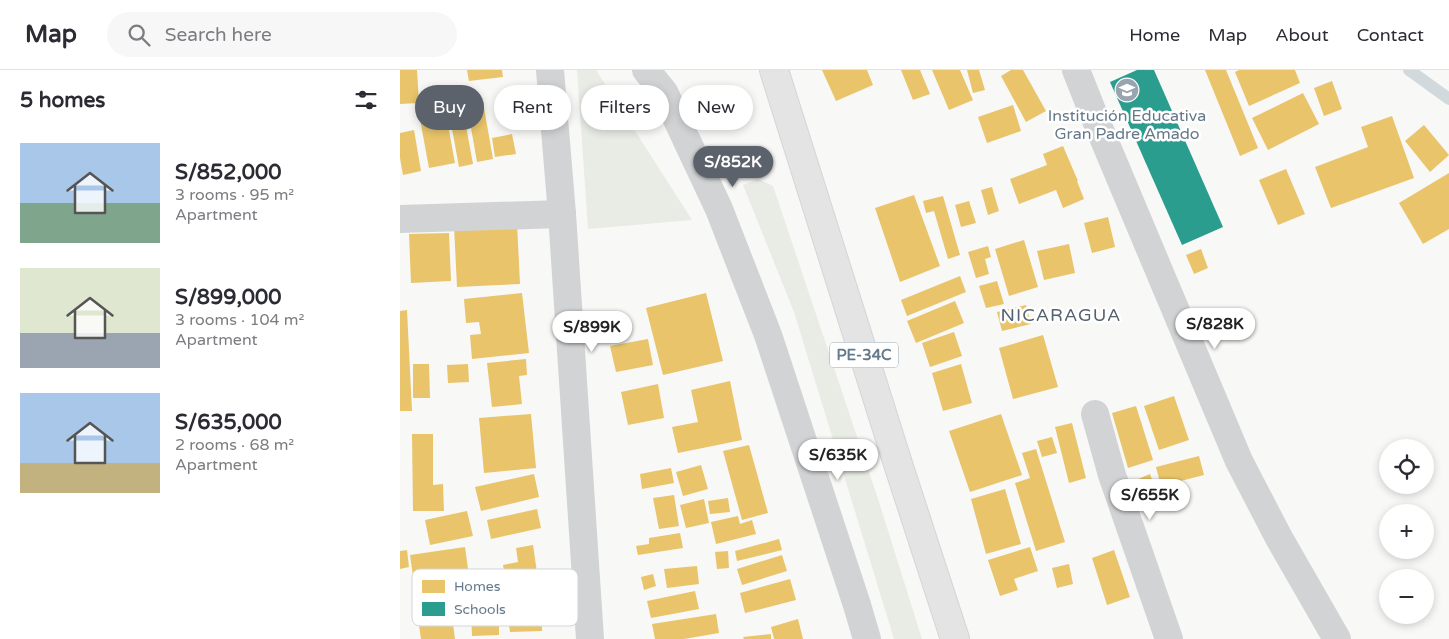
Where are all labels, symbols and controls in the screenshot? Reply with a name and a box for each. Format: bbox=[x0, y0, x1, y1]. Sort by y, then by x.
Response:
search box bbox=[107, 12, 457, 57]
text: Map bbox=[25, 20, 77, 49]
icon: search bbox=[125, 21, 153, 49]
text: Search here bbox=[165, 24, 272, 46]
text: Home bbox=[1129, 24, 1180, 46]
text: Map bbox=[1208, 24, 1247, 46]
text: About bbox=[1275, 24, 1329, 46]
text: Contact bbox=[1357, 24, 1424, 46]
school or university icon: Institución Educativa Gran Padre Amado bbox=[1114, 77, 1140, 103]
chip: Buy bbox=[415, 85, 484, 130]
chip: Rent bbox=[494, 85, 571, 130]
chip: Filters bbox=[581, 85, 669, 130]
chip: New bbox=[679, 85, 753, 130]
icon: filters bbox=[352, 86, 380, 114]
text: 5 homes bbox=[20, 88, 105, 113]
place label: Institución Educativa Gran Padre Amado bbox=[1048, 106, 1206, 144]
pin: S/852K bbox=[692, 146, 774, 188]
text: S/852K bbox=[704, 152, 762, 172]
text: S/852,000 bbox=[175, 160, 281, 185]
icon: home bbox=[60, 163, 120, 223]
text: 3 rooms · 95 m² bbox=[175, 185, 294, 205]
text: Apartment bbox=[175, 205, 258, 225]
text: S/899,000 bbox=[175, 285, 281, 310]
icon: home bbox=[60, 288, 120, 348]
district label: NICARAGUA bbox=[1001, 304, 1121, 326]
pin: S/828K bbox=[1174, 308, 1256, 350]
text: 3 rooms · 104 m² bbox=[175, 310, 304, 330]
pin: S/899K bbox=[551, 310, 633, 353]
text: S/828K bbox=[1186, 314, 1244, 334]
text: S/899K bbox=[563, 317, 621, 337]
text: Apartment bbox=[175, 330, 258, 350]
road number: PE-34C bbox=[830, 342, 898, 368]
text: S/635,000 bbox=[175, 410, 282, 435]
icon: home bbox=[60, 413, 120, 473]
text: 2 rooms · 68 m² bbox=[175, 435, 294, 455]
pin: S/635K bbox=[797, 438, 879, 481]
map controls bbox=[1379, 439, 1434, 624]
button: locate bbox=[1379, 439, 1434, 494]
text: S/635K bbox=[809, 445, 867, 465]
text: Apartment bbox=[175, 455, 258, 475]
pin: S/655K bbox=[1109, 478, 1191, 521]
text: S/655K bbox=[1121, 485, 1179, 505]
button: + bbox=[1379, 504, 1434, 559]
legend bbox=[412, 569, 578, 626]
button: − bbox=[1379, 569, 1434, 624]
text: Homes bbox=[454, 578, 501, 595]
text: Schools bbox=[454, 601, 506, 618]

